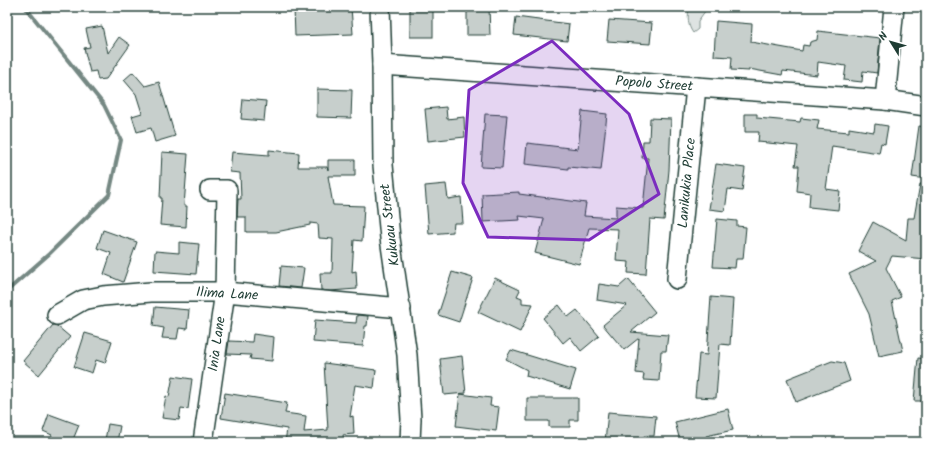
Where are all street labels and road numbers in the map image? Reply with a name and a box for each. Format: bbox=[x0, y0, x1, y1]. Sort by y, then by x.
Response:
street label: Popolo Street bbox=[614, 70, 694, 98]
street label: Lanikukia Place bbox=[672, 136, 702, 229]
street label: Kukuau Street bbox=[374, 182, 406, 267]
street label: Ilima Lane bbox=[195, 281, 259, 307]
street label: Inia Lane bbox=[202, 314, 232, 373]

